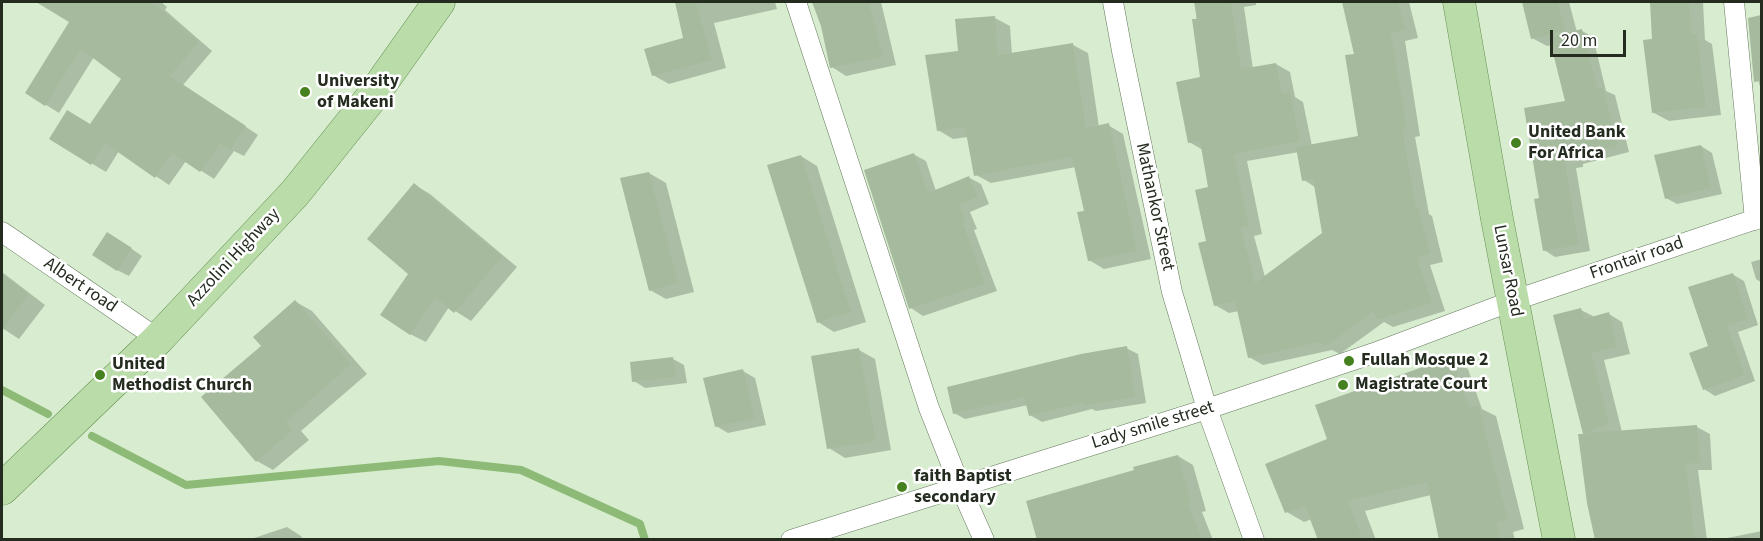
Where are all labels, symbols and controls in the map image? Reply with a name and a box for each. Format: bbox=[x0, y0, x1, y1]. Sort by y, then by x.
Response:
scale bar bbox=[1553, 18, 1630, 56]
text: 20 m bbox=[1561, 28, 1597, 53]
place label: University of Makeni bbox=[317, 71, 399, 113]
marker: University of Makeni bbox=[298, 85, 312, 99]
place label: United Bank For Africa bbox=[1528, 122, 1626, 164]
marker: United Bank For Africa bbox=[1509, 136, 1523, 150]
street label: Mathankor Street bbox=[1130, 141, 1178, 273]
street label: Azzolini Highway bbox=[183, 204, 285, 312]
street label: Lunsar Road bbox=[1487, 223, 1527, 319]
street label: Frontair road bbox=[1587, 233, 1687, 285]
street label: Albert road bbox=[39, 254, 121, 318]
place label: Fullah Mosque 2 bbox=[1361, 350, 1489, 372]
place label: United Methodist Church bbox=[112, 354, 252, 397]
marker: Fullah Mosque 2 bbox=[1342, 354, 1356, 368]
marker: United Methodist Church bbox=[93, 368, 107, 382]
place label: Magistrate Court bbox=[1355, 374, 1487, 396]
marker: Magistrate Court bbox=[1336, 378, 1350, 392]
street label: Lady smile street bbox=[1089, 397, 1217, 455]
place label: faith Baptist secondary bbox=[914, 466, 1012, 508]
marker: faith Baptist secondary bbox=[895, 480, 909, 494]

